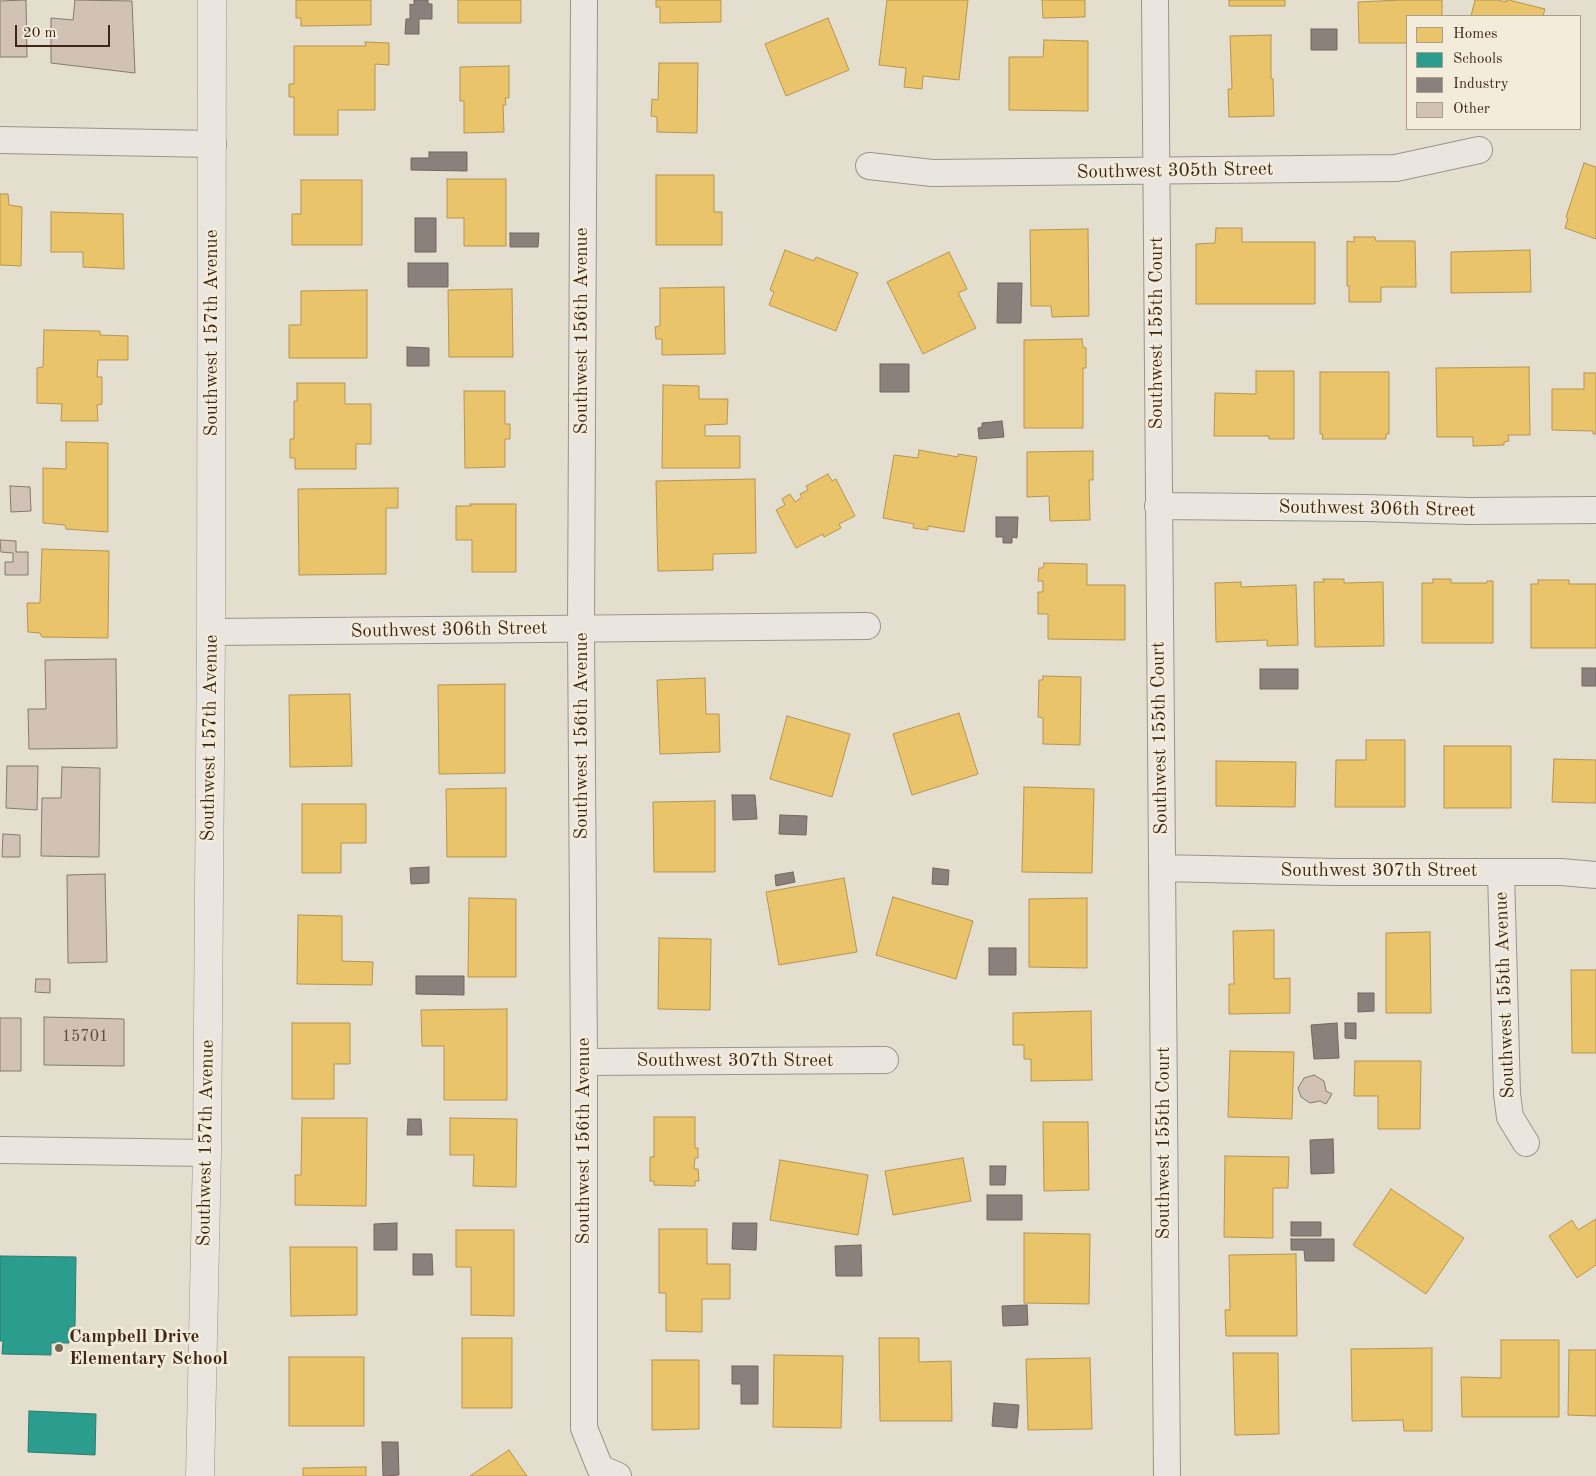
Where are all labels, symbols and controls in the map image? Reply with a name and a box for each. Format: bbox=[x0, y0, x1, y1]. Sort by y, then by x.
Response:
scale bar bbox=[18, 15, 112, 47]
legend bbox=[1406, 15, 1581, 130]
text: 20 m bbox=[23, 26, 57, 41]
text: Homes bbox=[1453, 27, 1498, 42]
text: Schools bbox=[1453, 52, 1502, 67]
text: Industry bbox=[1453, 77, 1509, 92]
text: Other bbox=[1453, 102, 1490, 117]
street label: Southwest 305th Street bbox=[1076, 158, 1274, 184]
street label: Southwest 156th Avenue bbox=[571, 228, 593, 434]
street label: Southwest 157th Avenue bbox=[201, 230, 223, 436]
street label: Southwest 155th Court bbox=[1146, 236, 1168, 430]
street label: Southwest 306th Street bbox=[1278, 496, 1476, 522]
street label: Southwest 306th Street bbox=[350, 617, 548, 643]
street label: Southwest 156th Avenue bbox=[571, 633, 593, 839]
street label: Southwest 157th Avenue bbox=[197, 634, 223, 842]
street label: Southwest 155th Court bbox=[1147, 641, 1173, 835]
street label: Southwest 307th Street bbox=[1281, 860, 1477, 882]
street label: Southwest 155th Avenue bbox=[1490, 891, 1520, 1099]
house number: 15701 bbox=[62, 1027, 108, 1047]
street label: Southwest 156th Avenue bbox=[573, 1038, 595, 1244]
street label: Southwest 157th Avenue bbox=[193, 1039, 219, 1247]
street label: Southwest 155th Court bbox=[1153, 1046, 1175, 1240]
street label: Southwest 307th Street bbox=[637, 1050, 833, 1072]
place label: Campbell Drive Elementary School bbox=[69, 1326, 228, 1370]
marker: Campbell Drive Elementary School bbox=[53, 1342, 65, 1354]

